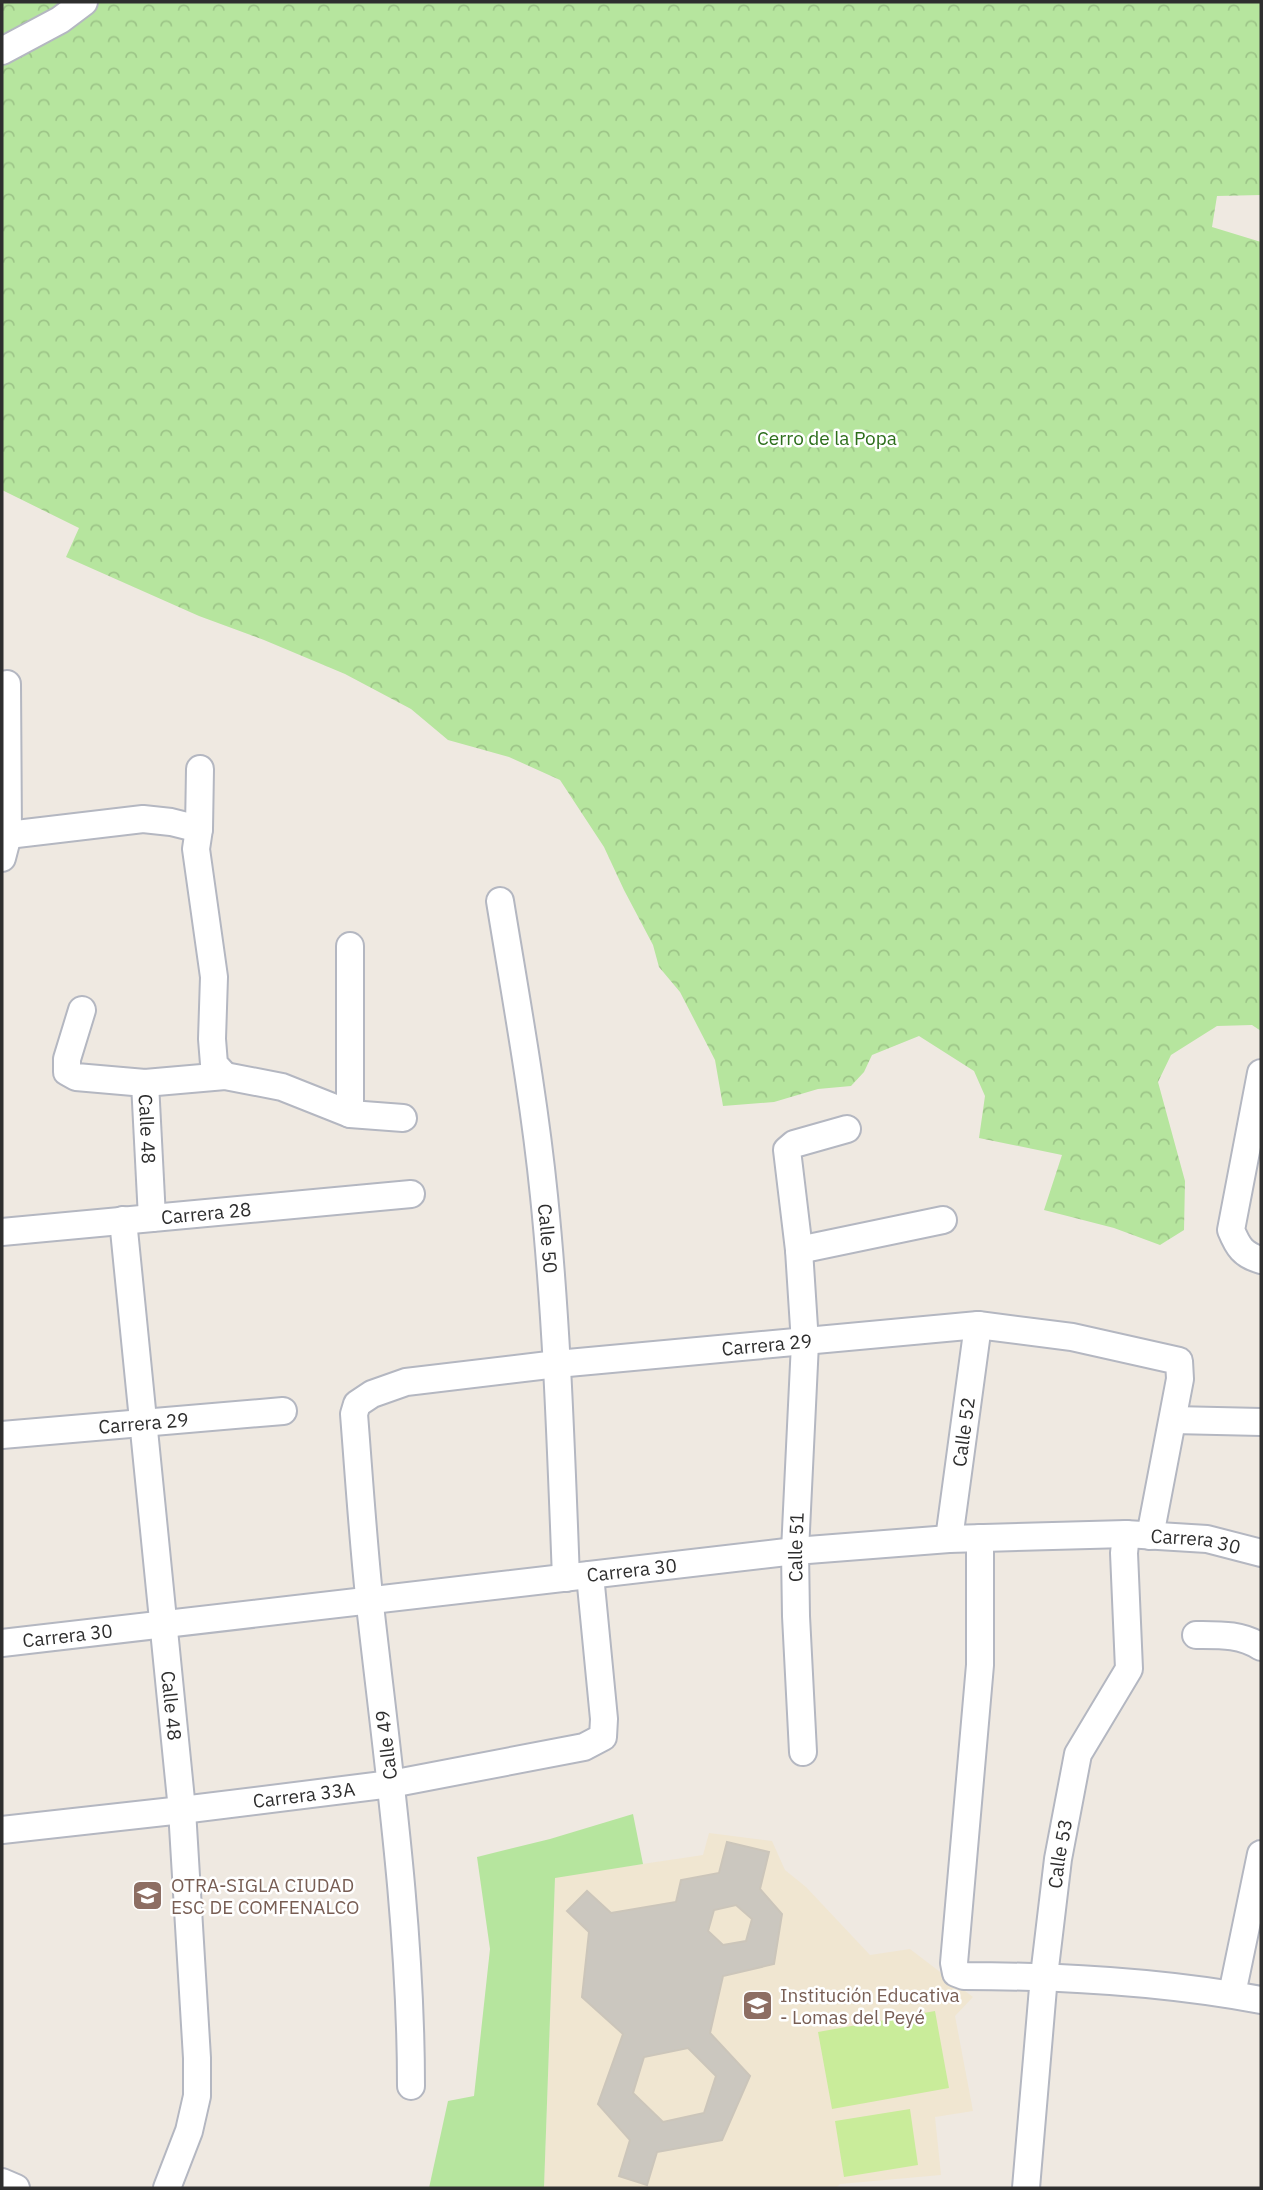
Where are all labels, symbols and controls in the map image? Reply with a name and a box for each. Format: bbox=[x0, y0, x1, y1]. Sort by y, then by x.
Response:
park label: Cerro de la Popa bbox=[757, 426, 897, 450]
street label: Calle 48 bbox=[134, 1093, 161, 1164]
street label: Carrera 28 bbox=[160, 1197, 252, 1229]
street label: Calle 50 bbox=[533, 1203, 563, 1274]
street label: Carrera 29 bbox=[721, 1328, 813, 1361]
street label: Calle 52 bbox=[947, 1396, 980, 1468]
street label: Carrera 29 bbox=[97, 1407, 190, 1439]
street label: Calle 51 bbox=[783, 1512, 809, 1582]
street label: Carrera 30 bbox=[1150, 1524, 1243, 1559]
street label: Carrera 30 bbox=[585, 1553, 678, 1587]
street label: Carrera 30 bbox=[21, 1618, 114, 1653]
street label: Calle 48 bbox=[156, 1670, 187, 1742]
street label: Calle 49 bbox=[370, 1709, 402, 1781]
street label: Carrera 33A bbox=[251, 1777, 356, 1813]
street label: Calle 53 bbox=[1043, 1817, 1077, 1890]
place label: OTRA-SIGLA CIUDAD ESC DE COMFENALCO bbox=[171, 1873, 359, 1919]
school or university icon: OTRA-SIGLA CIUDAD ESC DE COMFENALCO bbox=[131, 1879, 165, 1913]
place label: Institución Educativa - Lomas del Peyé bbox=[780, 1983, 960, 2029]
school or university icon: Institución Educativa - Lomas del Peyé bbox=[740, 1989, 774, 2023]

